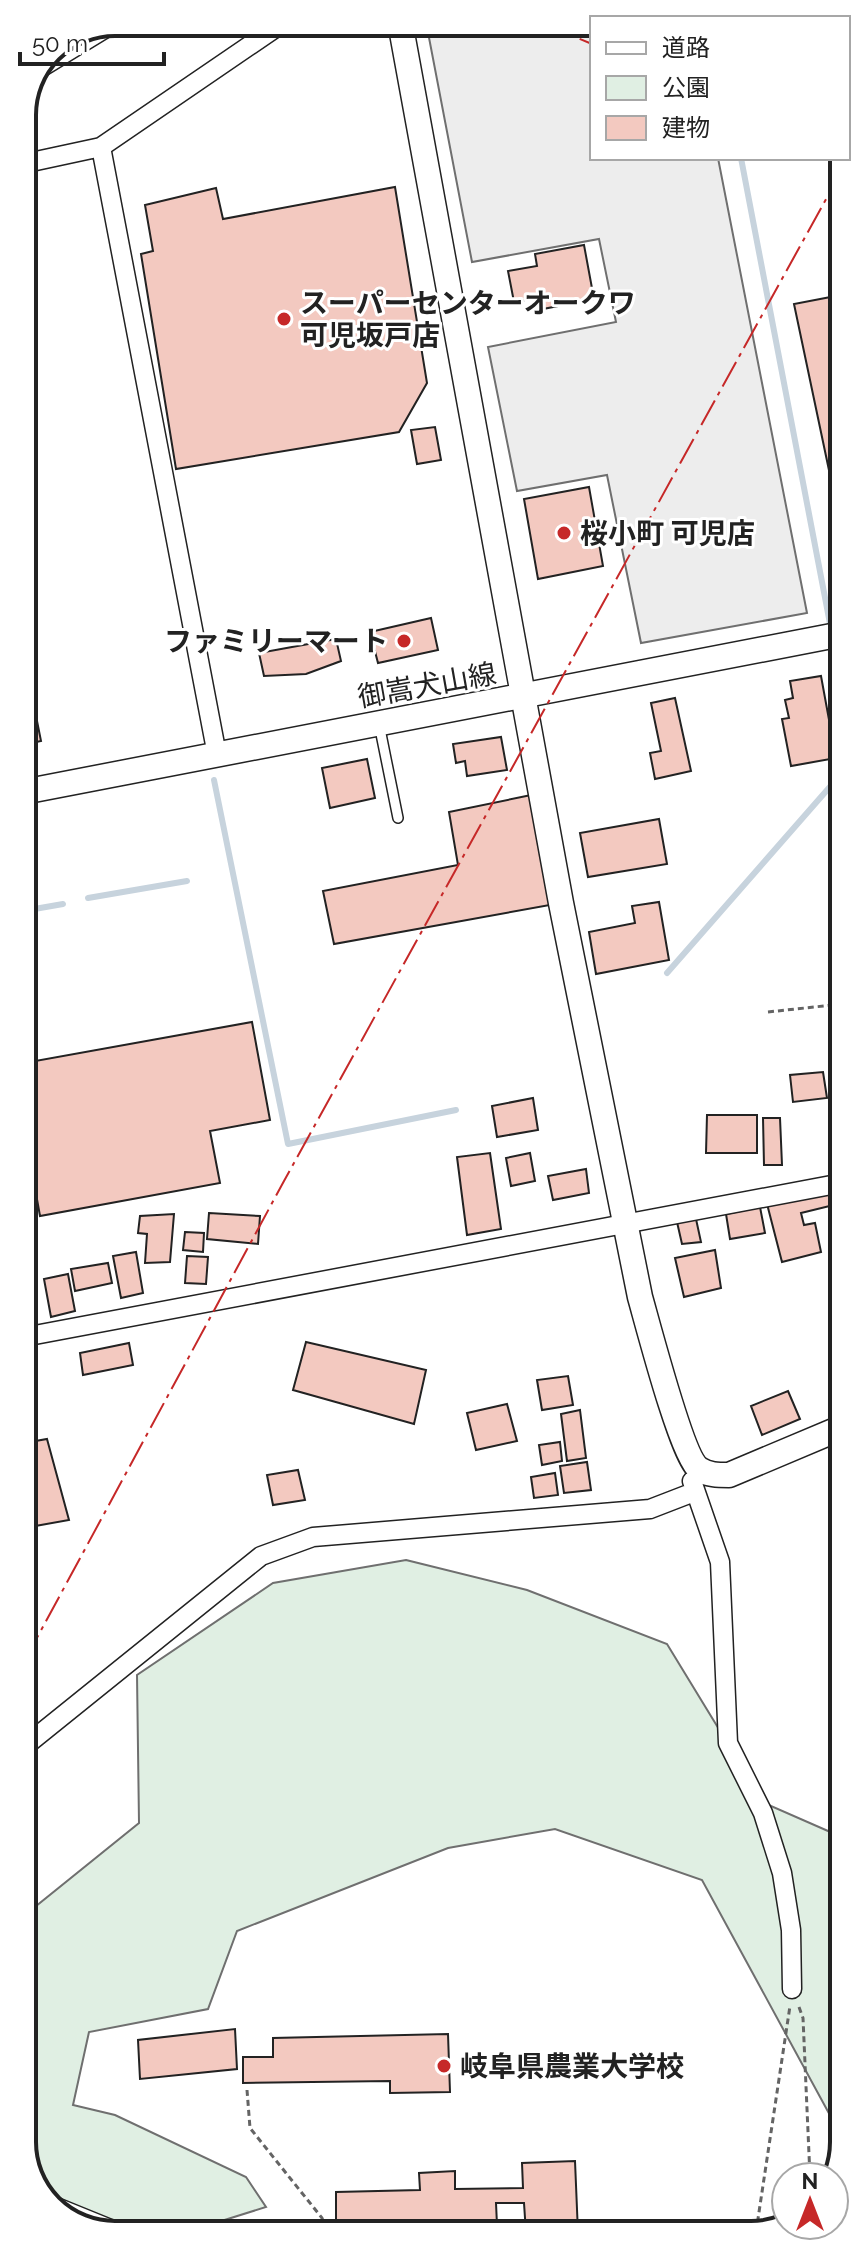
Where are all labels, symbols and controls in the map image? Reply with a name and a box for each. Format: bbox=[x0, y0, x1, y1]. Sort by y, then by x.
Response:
scale bar bbox=[20, 16, 164, 66]
legend bbox=[590, 16, 850, 160]
text: 50 m bbox=[32, 29, 88, 58]
text: 道路 bbox=[662, 33, 710, 62]
text: 公園 bbox=[662, 73, 710, 102]
text: 建物 bbox=[662, 113, 710, 142]
place label: スーパーセンターオークワ 可児坂戸店 bbox=[300, 287, 636, 352]
marker: スーパーセンターオークワ 可児坂戸店 bbox=[275, 310, 293, 328]
place label: 桜小町 可児店 bbox=[580, 517, 755, 550]
marker: 桜小町 可児店 bbox=[555, 524, 573, 542]
place label: ファミリーマート bbox=[164, 625, 388, 658]
marker: ファミリーマート bbox=[395, 632, 413, 650]
street label: 御嵩犬山線 bbox=[355, 657, 499, 714]
place label: 岐阜県農業大学校 bbox=[460, 2050, 684, 2083]
marker: 岐阜県農業大学校 bbox=[435, 2057, 453, 2075]
north arrow bbox=[770, 2161, 850, 2241]
text: N bbox=[802, 2168, 818, 2194]

